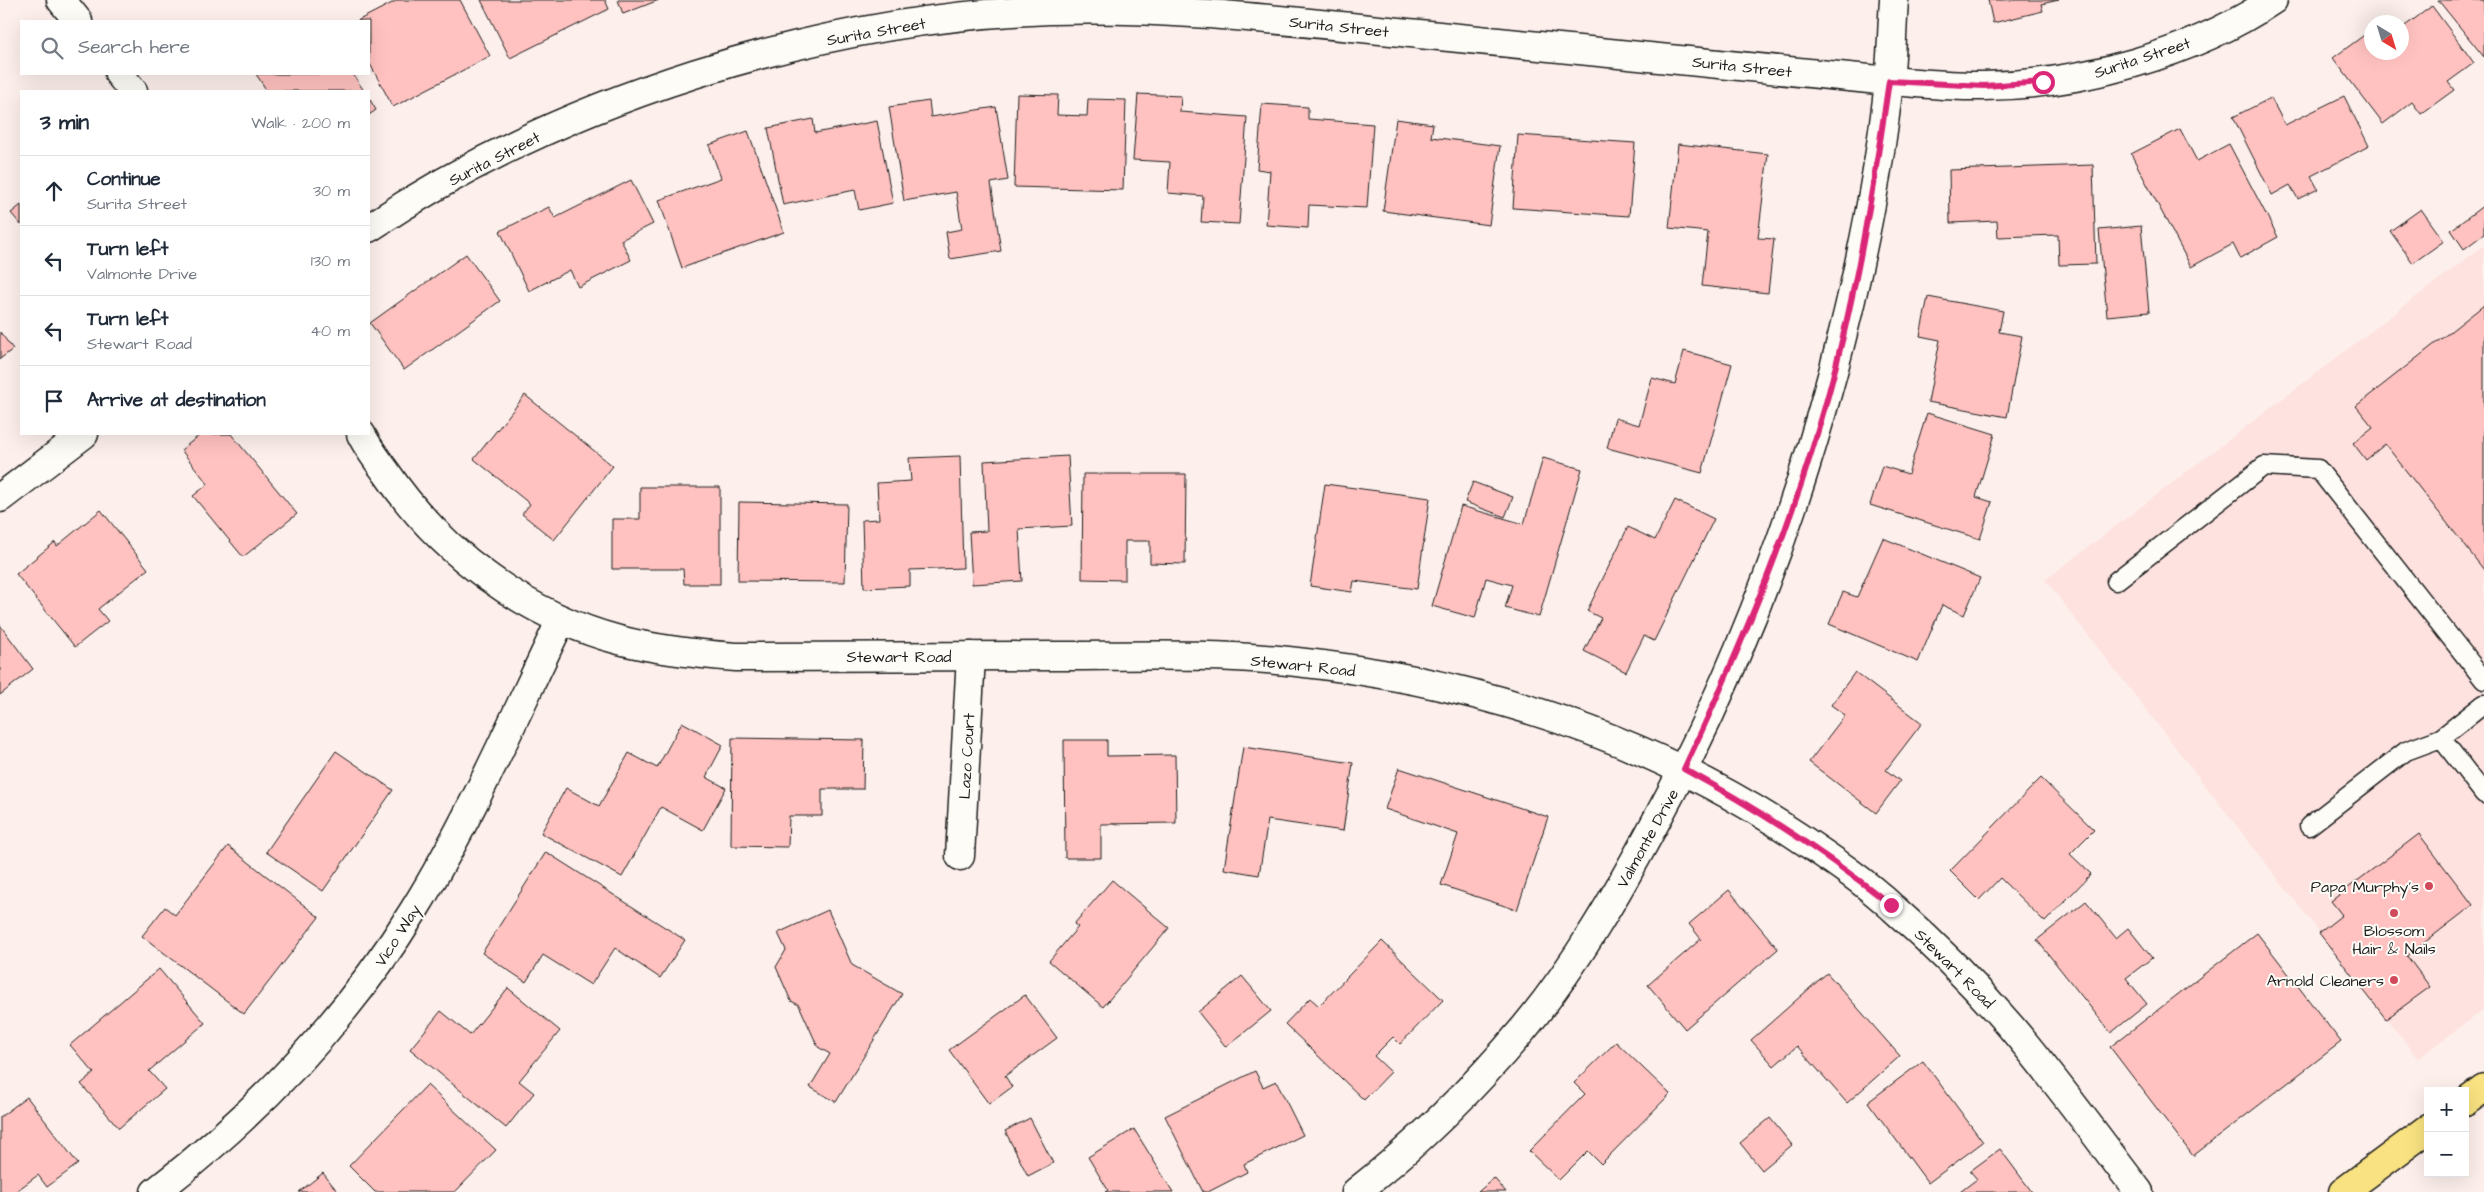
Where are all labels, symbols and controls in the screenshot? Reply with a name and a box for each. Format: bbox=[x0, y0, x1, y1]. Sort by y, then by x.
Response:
street label: Surita Street bbox=[1288, 11, 1390, 43]
street label: Surita Street bbox=[825, 12, 928, 52]
north arrow bbox=[2364, 15, 2409, 60]
search box bbox=[20, 20, 370, 75]
street label: Surita Street bbox=[2091, 32, 2194, 84]
icon: search bbox=[38, 34, 66, 62]
text: Search here bbox=[78, 34, 190, 61]
street label: Surita Street bbox=[1691, 51, 1793, 83]
route start bbox=[2032, 71, 2055, 94]
text: 3 min bbox=[40, 108, 89, 137]
text: Walk · 200 m bbox=[251, 112, 350, 134]
street label: Surita Street bbox=[445, 126, 544, 191]
text: Continue bbox=[87, 166, 161, 193]
icon: ahead bbox=[40, 177, 68, 205]
text: 30 m bbox=[313, 180, 350, 202]
text: Surita Street bbox=[87, 193, 187, 215]
text: Turn left bbox=[87, 236, 168, 263]
icon: left bbox=[40, 247, 68, 275]
text: 130 m bbox=[311, 250, 350, 272]
text: Valmonte Drive bbox=[87, 263, 197, 285]
text: Turn left bbox=[87, 306, 168, 333]
icon: left bbox=[40, 317, 68, 345]
text: 40 m bbox=[310, 320, 350, 342]
text: Stewart Road bbox=[87, 333, 192, 355]
icon: arrive bbox=[40, 387, 68, 415]
text: Arrive at destination bbox=[87, 387, 266, 414]
street label: Stewart Road bbox=[847, 646, 951, 668]
street label: Stewart Road bbox=[1250, 650, 1356, 682]
street label: Lazo Court bbox=[954, 712, 980, 800]
street label: Valmonte Drive bbox=[1612, 785, 1684, 892]
place label: Papa Murphy's bbox=[2311, 876, 2419, 899]
marker: Papa Murphy's bbox=[2423, 880, 2435, 892]
route end bbox=[1880, 894, 1903, 917]
street label: Vico Way bbox=[370, 900, 427, 971]
marker: Blossom Hair & Nails bbox=[2388, 907, 2400, 919]
place label: Blossom Hair & Nails bbox=[2352, 920, 2436, 960]
street label: Stewart Road bbox=[1909, 924, 1999, 1014]
place label: Arnold Cleaners bbox=[2267, 970, 2384, 992]
marker: Arnold Cleaners bbox=[2388, 974, 2400, 986]
map controls bbox=[2424, 1087, 2469, 1177]
button: + bbox=[2424, 1087, 2469, 1132]
button: − bbox=[2424, 1132, 2469, 1177]

